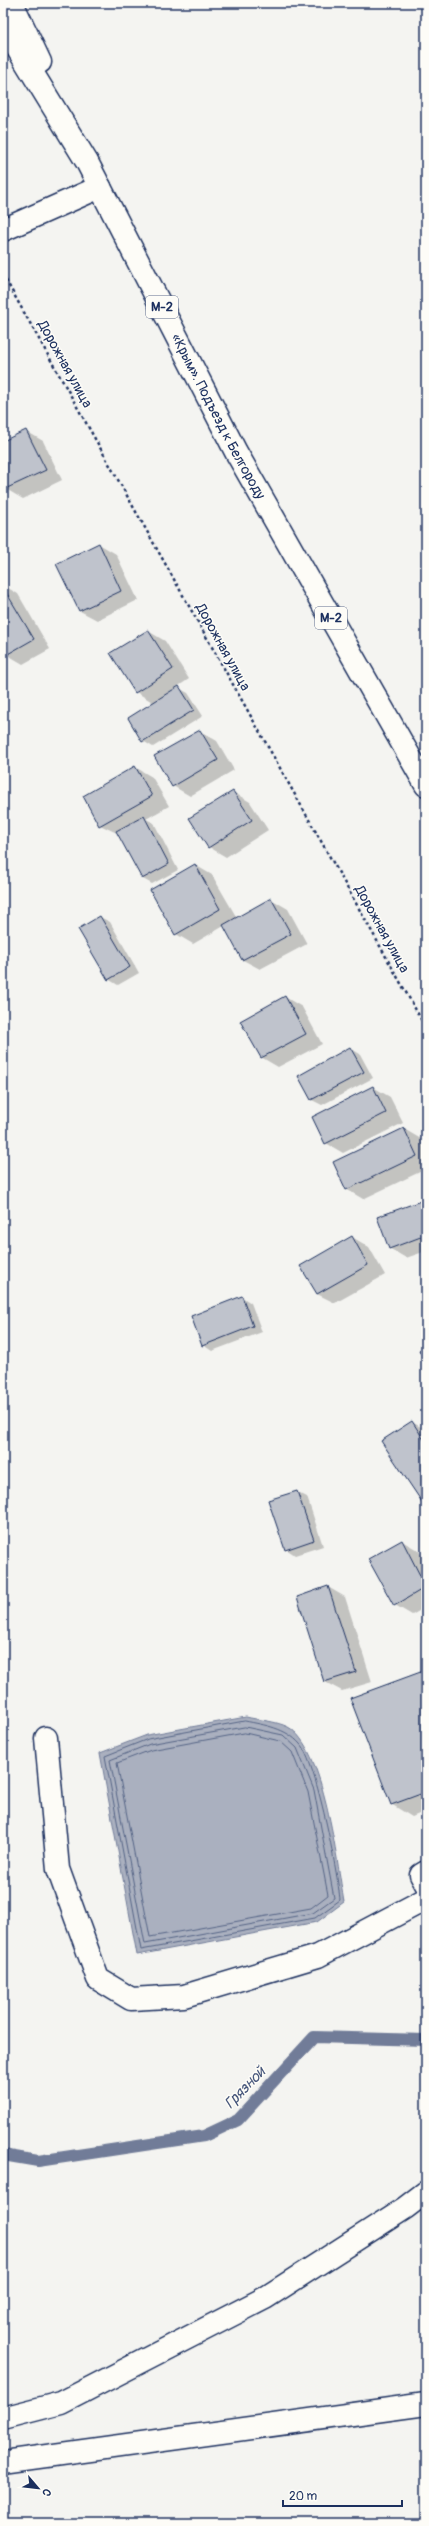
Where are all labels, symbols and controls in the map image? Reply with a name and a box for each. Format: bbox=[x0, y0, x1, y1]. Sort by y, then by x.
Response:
road number: М-2 bbox=[146, 296, 178, 318]
street label: Дорожная улица bbox=[34, 317, 96, 411]
street label: «Крым». Подъезд к Белгороду bbox=[168, 330, 270, 502]
street label: Дорожная улица bbox=[192, 600, 254, 694]
road number: М-2 bbox=[315, 607, 347, 629]
street label: Дорожная улица bbox=[351, 882, 413, 976]
water label: Грязной bbox=[220, 2062, 271, 2113]
north arrow bbox=[18, 2468, 58, 2508]
scale bar bbox=[283, 2482, 402, 2508]
text: С bbox=[39, 2486, 54, 2499]
text: 20 m bbox=[289, 2489, 318, 2504]

